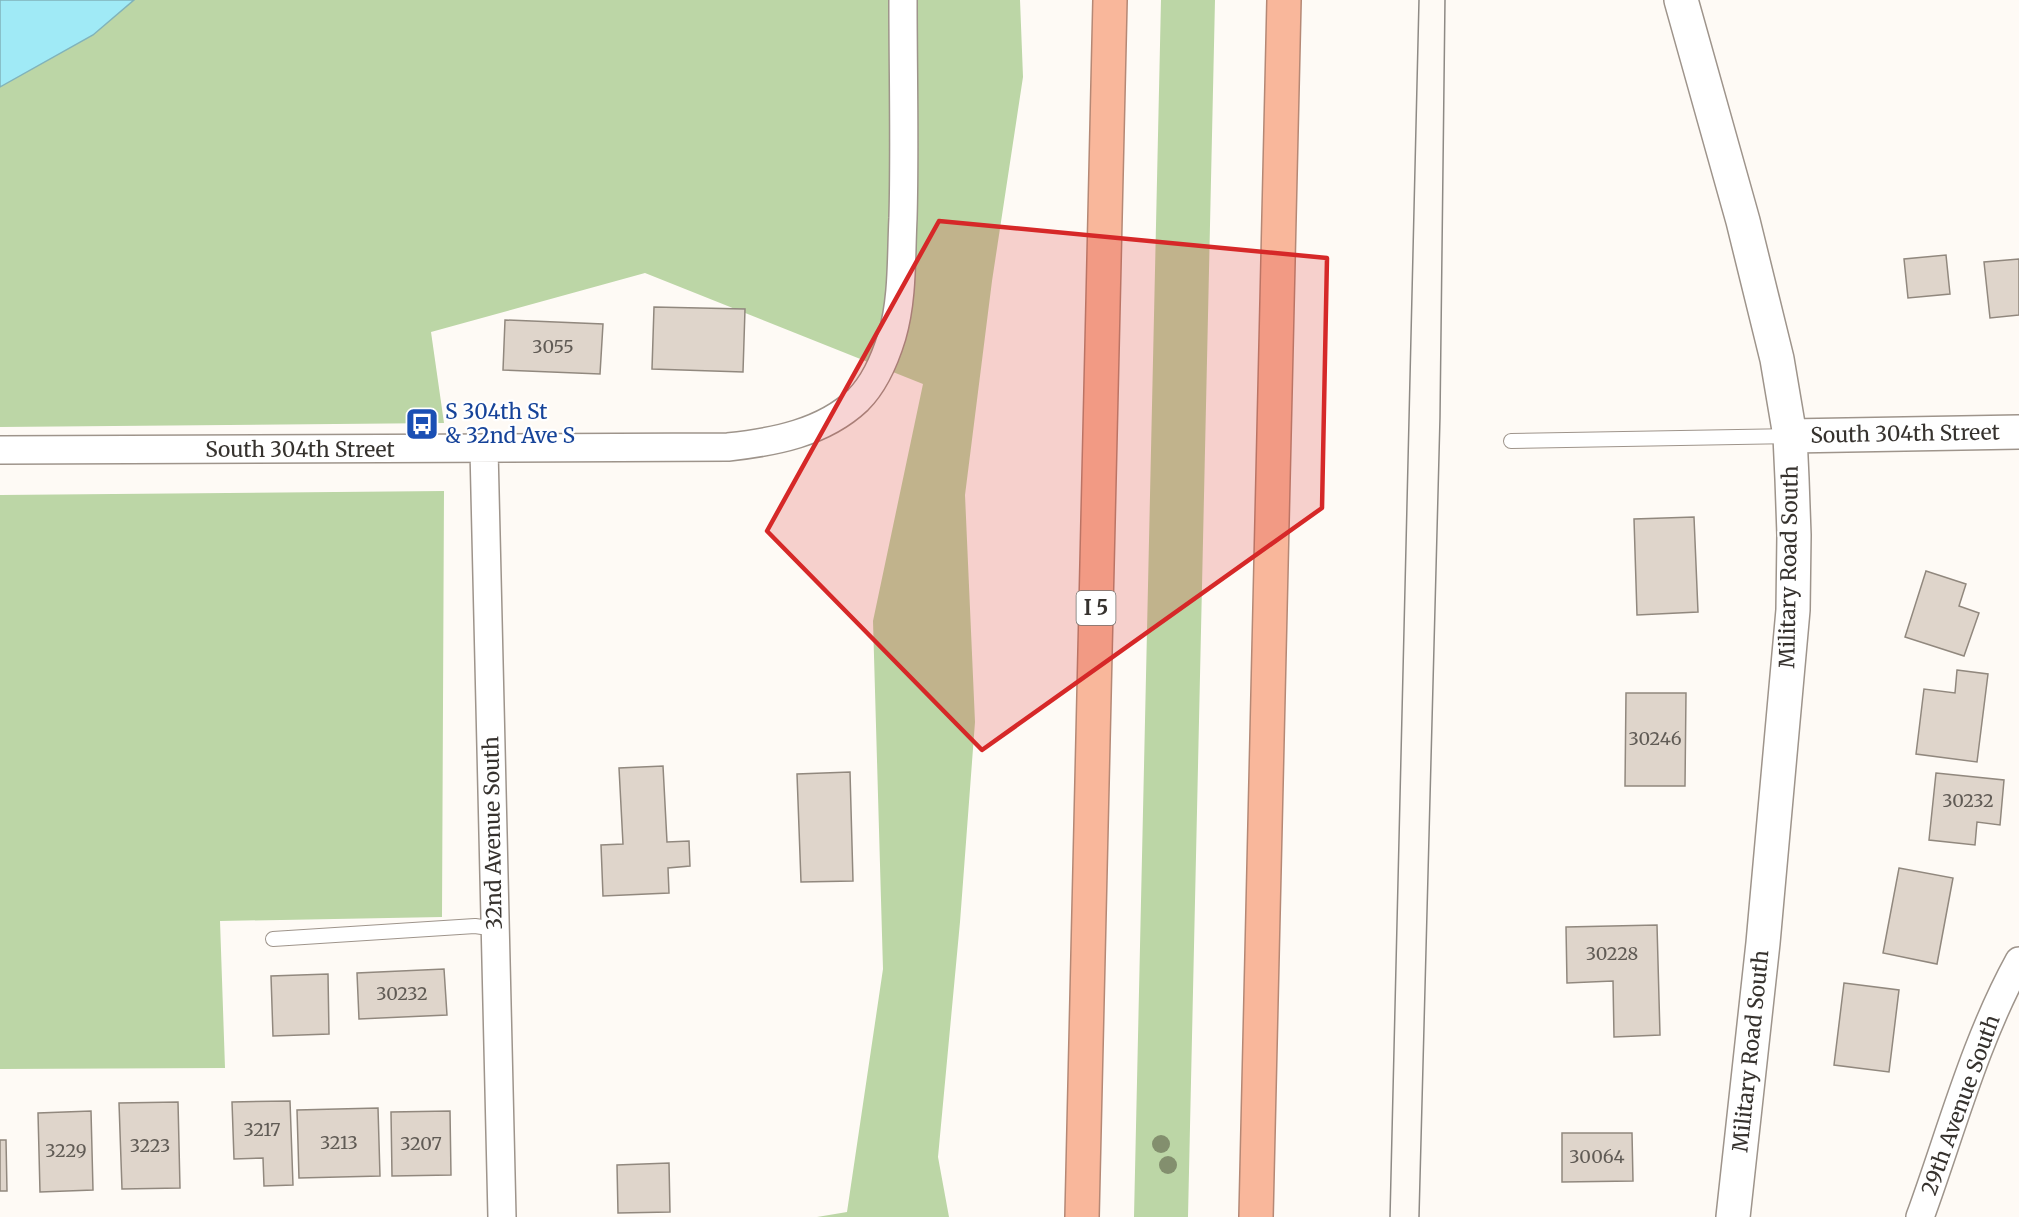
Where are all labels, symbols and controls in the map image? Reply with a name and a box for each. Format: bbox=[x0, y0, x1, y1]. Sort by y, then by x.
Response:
house number: 3055 bbox=[532, 335, 574, 358]
place label: S 304th St & 32nd Ave S bbox=[445, 398, 575, 449]
bus stop icon: S 304th St & 32nd Ave S bbox=[404, 406, 440, 442]
street label: South 304th Street bbox=[1810, 418, 2000, 449]
street label: South 304th Street bbox=[205, 436, 395, 463]
street label: Military Road South bbox=[1773, 465, 1804, 669]
road number: I 5 bbox=[1076, 591, 1116, 625]
house number: 30246 bbox=[1628, 727, 1682, 750]
street label: 32nd Avenue South bbox=[477, 736, 508, 930]
house number: 30232 bbox=[1942, 789, 1994, 812]
house number: 30228 bbox=[1586, 942, 1638, 965]
street label: Military Road South bbox=[1726, 949, 1775, 1153]
house number: 30232 bbox=[376, 982, 428, 1005]
street label: 29th Avenue South bbox=[1915, 1011, 2006, 1199]
house number: 3217 bbox=[243, 1118, 281, 1141]
house number: 3213 bbox=[320, 1131, 358, 1154]
house number: 3207 bbox=[400, 1132, 442, 1155]
house number: 3223 bbox=[130, 1134, 170, 1157]
house number: 3229 bbox=[45, 1139, 87, 1162]
house number: 30064 bbox=[1569, 1145, 1625, 1168]

